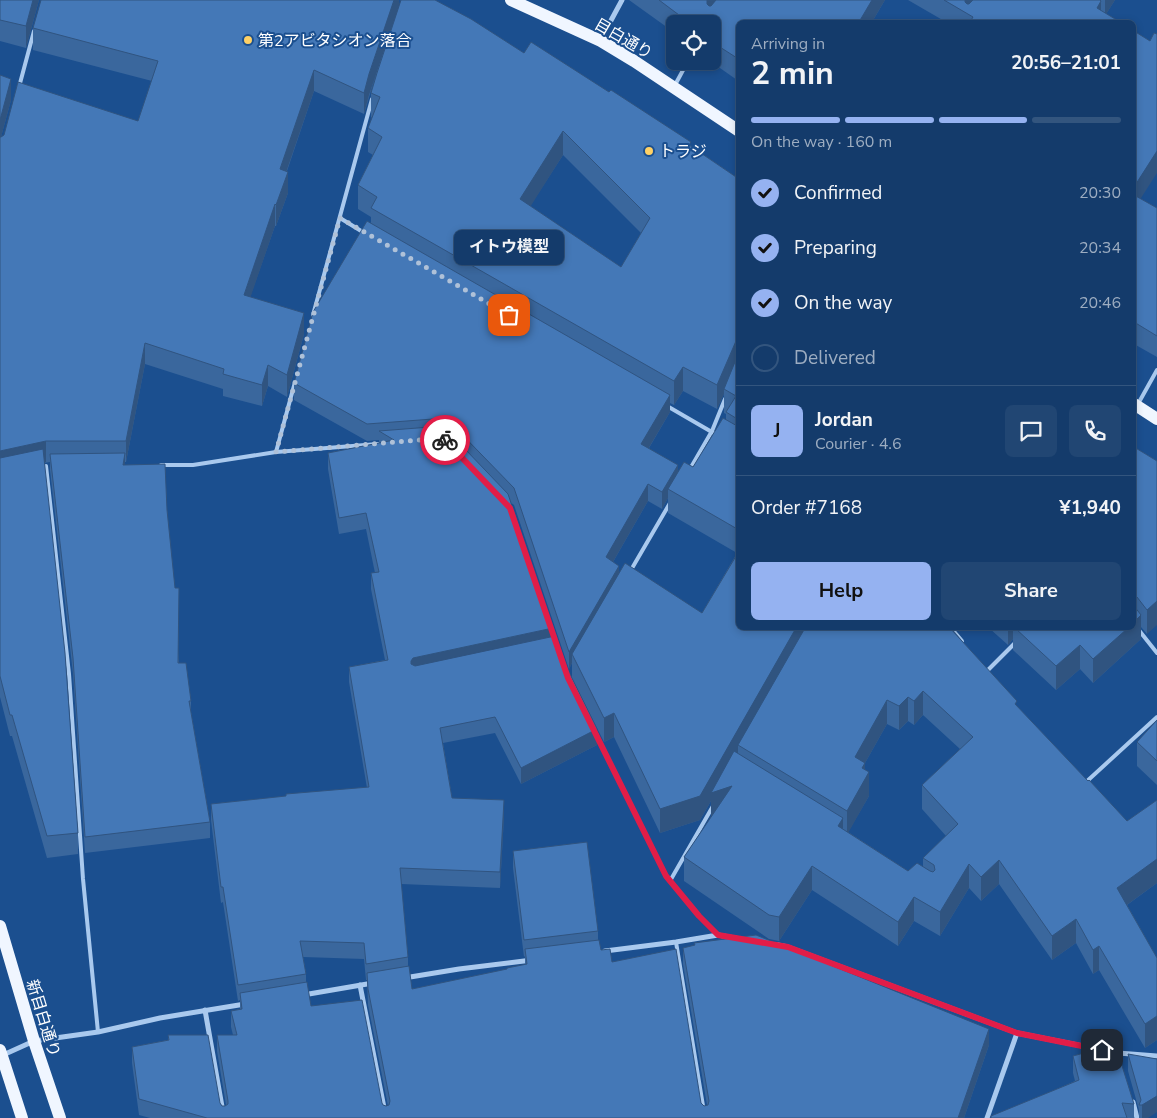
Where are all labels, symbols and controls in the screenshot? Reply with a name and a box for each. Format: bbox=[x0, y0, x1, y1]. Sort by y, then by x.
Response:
street label: 目白通り bbox=[590, 13, 657, 64]
map controls bbox=[666, 15, 721, 70]
button: locate bbox=[666, 15, 721, 70]
place label: 第2アビタシオン落合 bbox=[258, 30, 412, 52]
text: Arriving in bbox=[751, 33, 825, 55]
marker: 第2アビタシオン落合 bbox=[242, 34, 254, 46]
text: 20:56–21:01 bbox=[1011, 50, 1121, 76]
text: 2 min bbox=[751, 52, 834, 95]
text: On the way · 160 m bbox=[751, 131, 892, 153]
place label: トラジ bbox=[659, 141, 707, 163]
marker: トラジ bbox=[643, 145, 655, 157]
icon: check bbox=[751, 179, 779, 207]
text: Confirmed bbox=[794, 180, 882, 206]
text: 20:30 bbox=[1079, 182, 1121, 204]
callout: イトウ模型 bbox=[454, 230, 564, 265]
icon: check bbox=[751, 234, 779, 262]
text: Preparing bbox=[794, 235, 877, 261]
text: イトウ模型 bbox=[469, 236, 549, 258]
text: 20:34 bbox=[1079, 237, 1121, 259]
icon: check bbox=[751, 289, 779, 317]
text: On the way bbox=[794, 290, 892, 316]
text: 20:46 bbox=[1079, 292, 1121, 314]
pin bbox=[488, 294, 530, 336]
icon: bag bbox=[495, 301, 523, 329]
text: Delivered bbox=[794, 345, 876, 371]
button: chat bbox=[1005, 405, 1057, 457]
button: phone bbox=[1069, 405, 1121, 457]
text: Jordan bbox=[815, 407, 873, 433]
courier bbox=[420, 415, 470, 465]
text: J bbox=[774, 418, 780, 444]
icon: bike bbox=[431, 426, 459, 454]
text: Courier · 4.6 bbox=[815, 433, 901, 455]
text: Order #7168 bbox=[751, 495, 862, 521]
text: ¥1,940 bbox=[1059, 495, 1121, 521]
button: Help bbox=[751, 562, 931, 620]
button: Share bbox=[941, 562, 1121, 620]
street label: 新目白通り bbox=[21, 977, 65, 1060]
pin bbox=[1081, 1029, 1123, 1071]
icon: home bbox=[1088, 1036, 1116, 1064]

